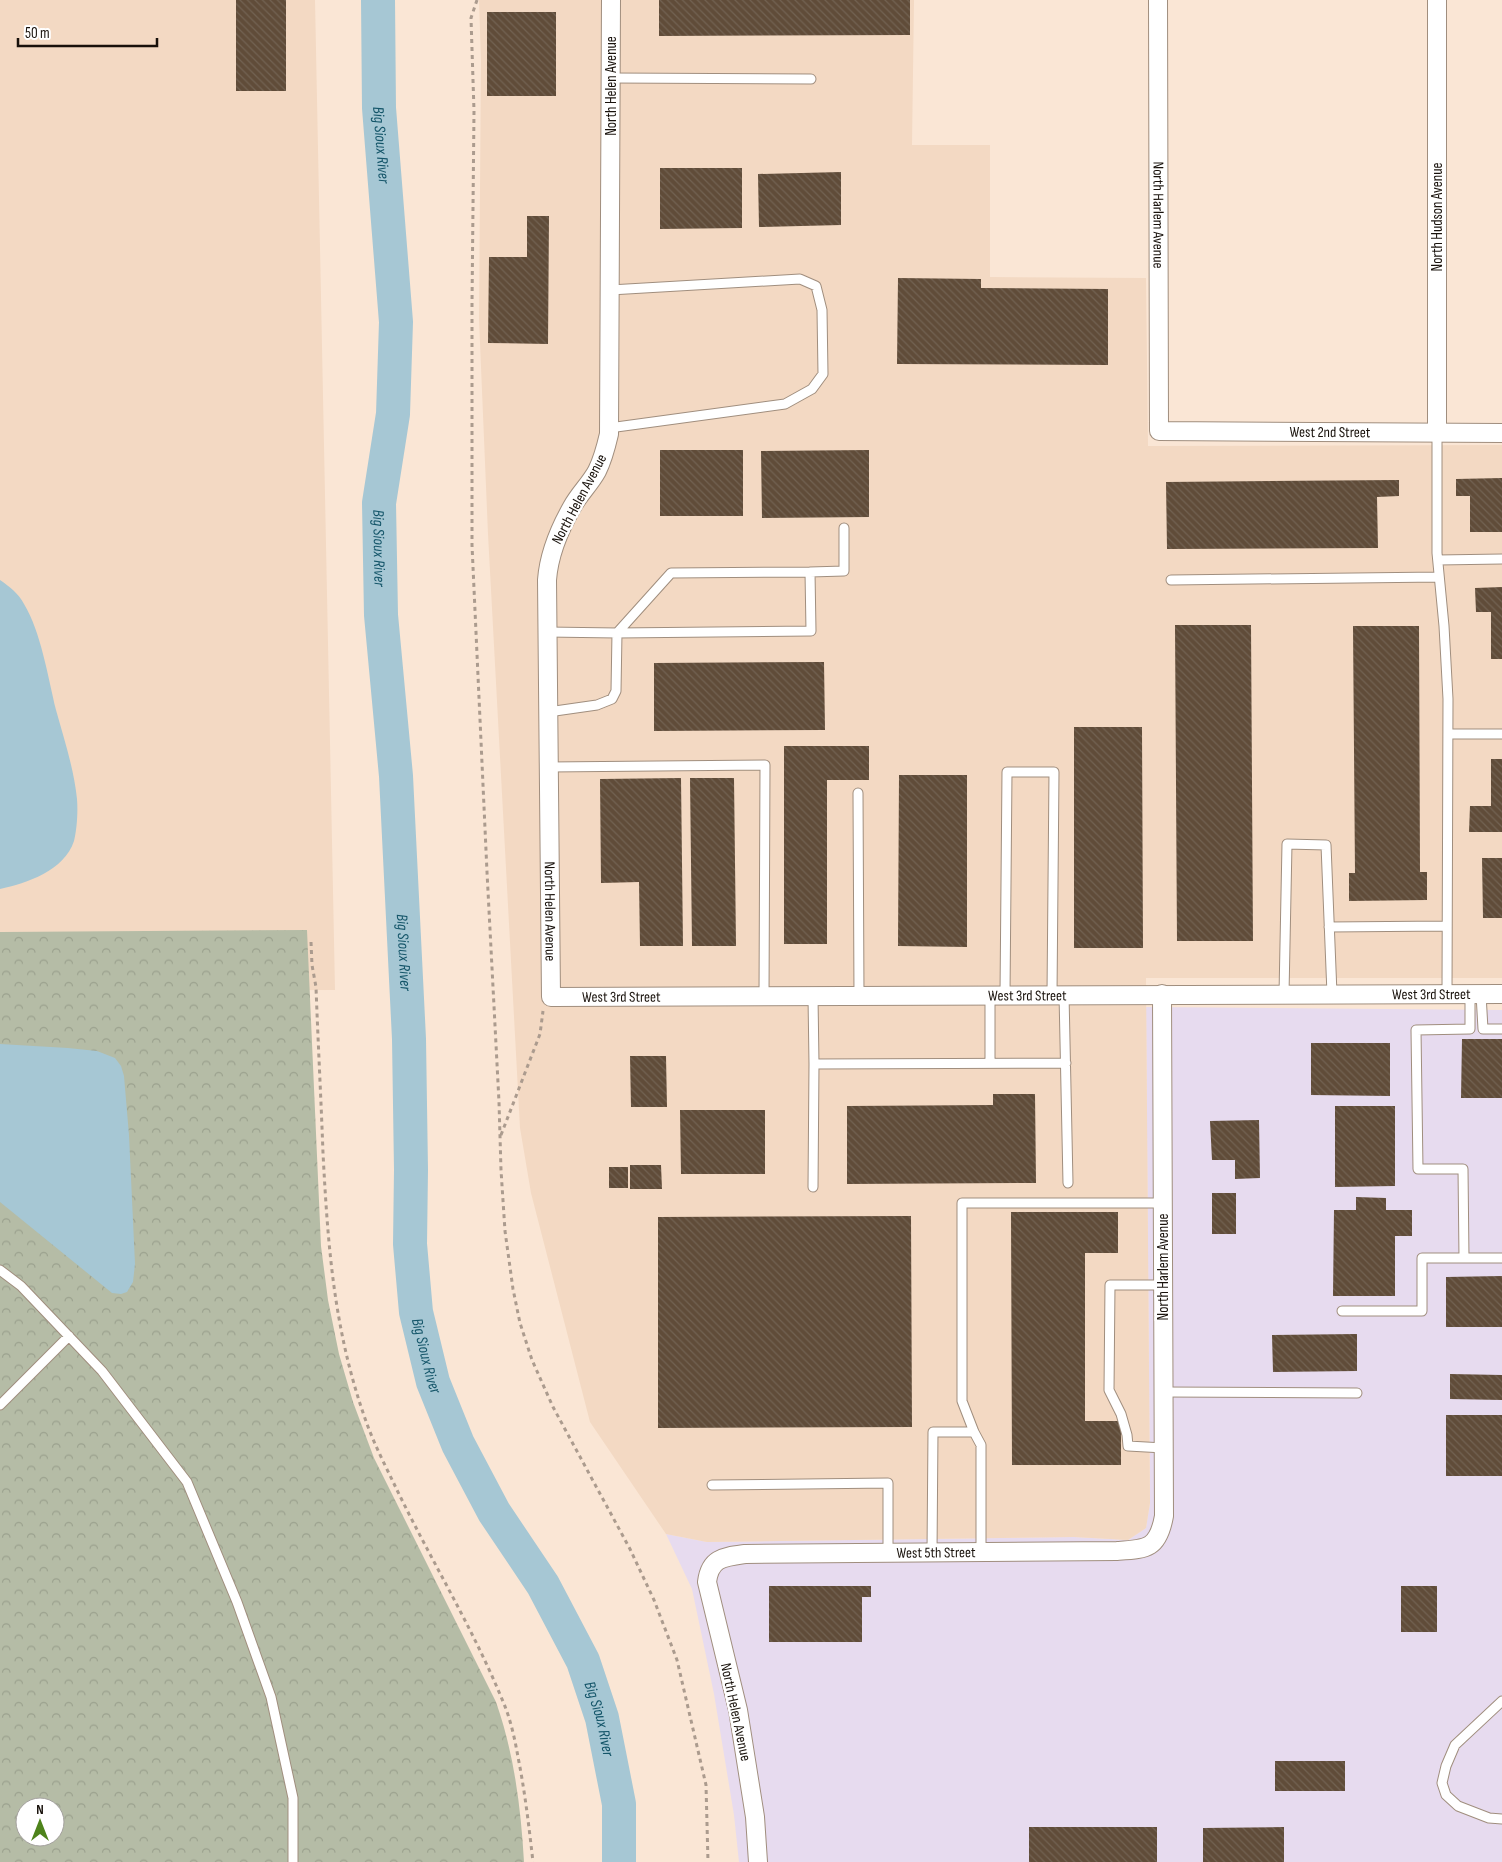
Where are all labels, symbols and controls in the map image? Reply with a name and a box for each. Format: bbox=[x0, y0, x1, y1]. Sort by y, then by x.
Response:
scale bar bbox=[18, 15, 156, 47]
text: 50 m bbox=[25, 24, 50, 43]
street label: North Helen Avenue bbox=[602, 36, 621, 136]
water label: Big Sioux River bbox=[368, 106, 393, 185]
street label: North Harlem Avenue bbox=[1148, 161, 1168, 269]
street label: North Hudson Avenue bbox=[1428, 163, 1447, 271]
street label: West 2nd Street bbox=[1290, 423, 1371, 442]
street label: North Helen Avenue bbox=[548, 451, 611, 548]
water label: Big Sioux River bbox=[368, 510, 389, 587]
street label: North Helen Avenue bbox=[540, 861, 560, 961]
water label: Big Sioux River bbox=[392, 913, 415, 992]
street label: West 3rd Street bbox=[1392, 985, 1471, 1004]
street label: West 3rd Street bbox=[988, 986, 1067, 1006]
street label: West 3rd Street bbox=[582, 988, 661, 1007]
street label: North Harlem Avenue bbox=[1154, 1214, 1173, 1320]
water label: Big Sioux River bbox=[407, 1316, 445, 1397]
street label: West 5th Street bbox=[896, 1543, 976, 1563]
street label: North Helen Avenue bbox=[716, 1661, 755, 1763]
water label: Big Sioux River bbox=[579, 1679, 617, 1758]
north arrow bbox=[15, 1797, 65, 1847]
text: N bbox=[36, 1801, 44, 1818]

